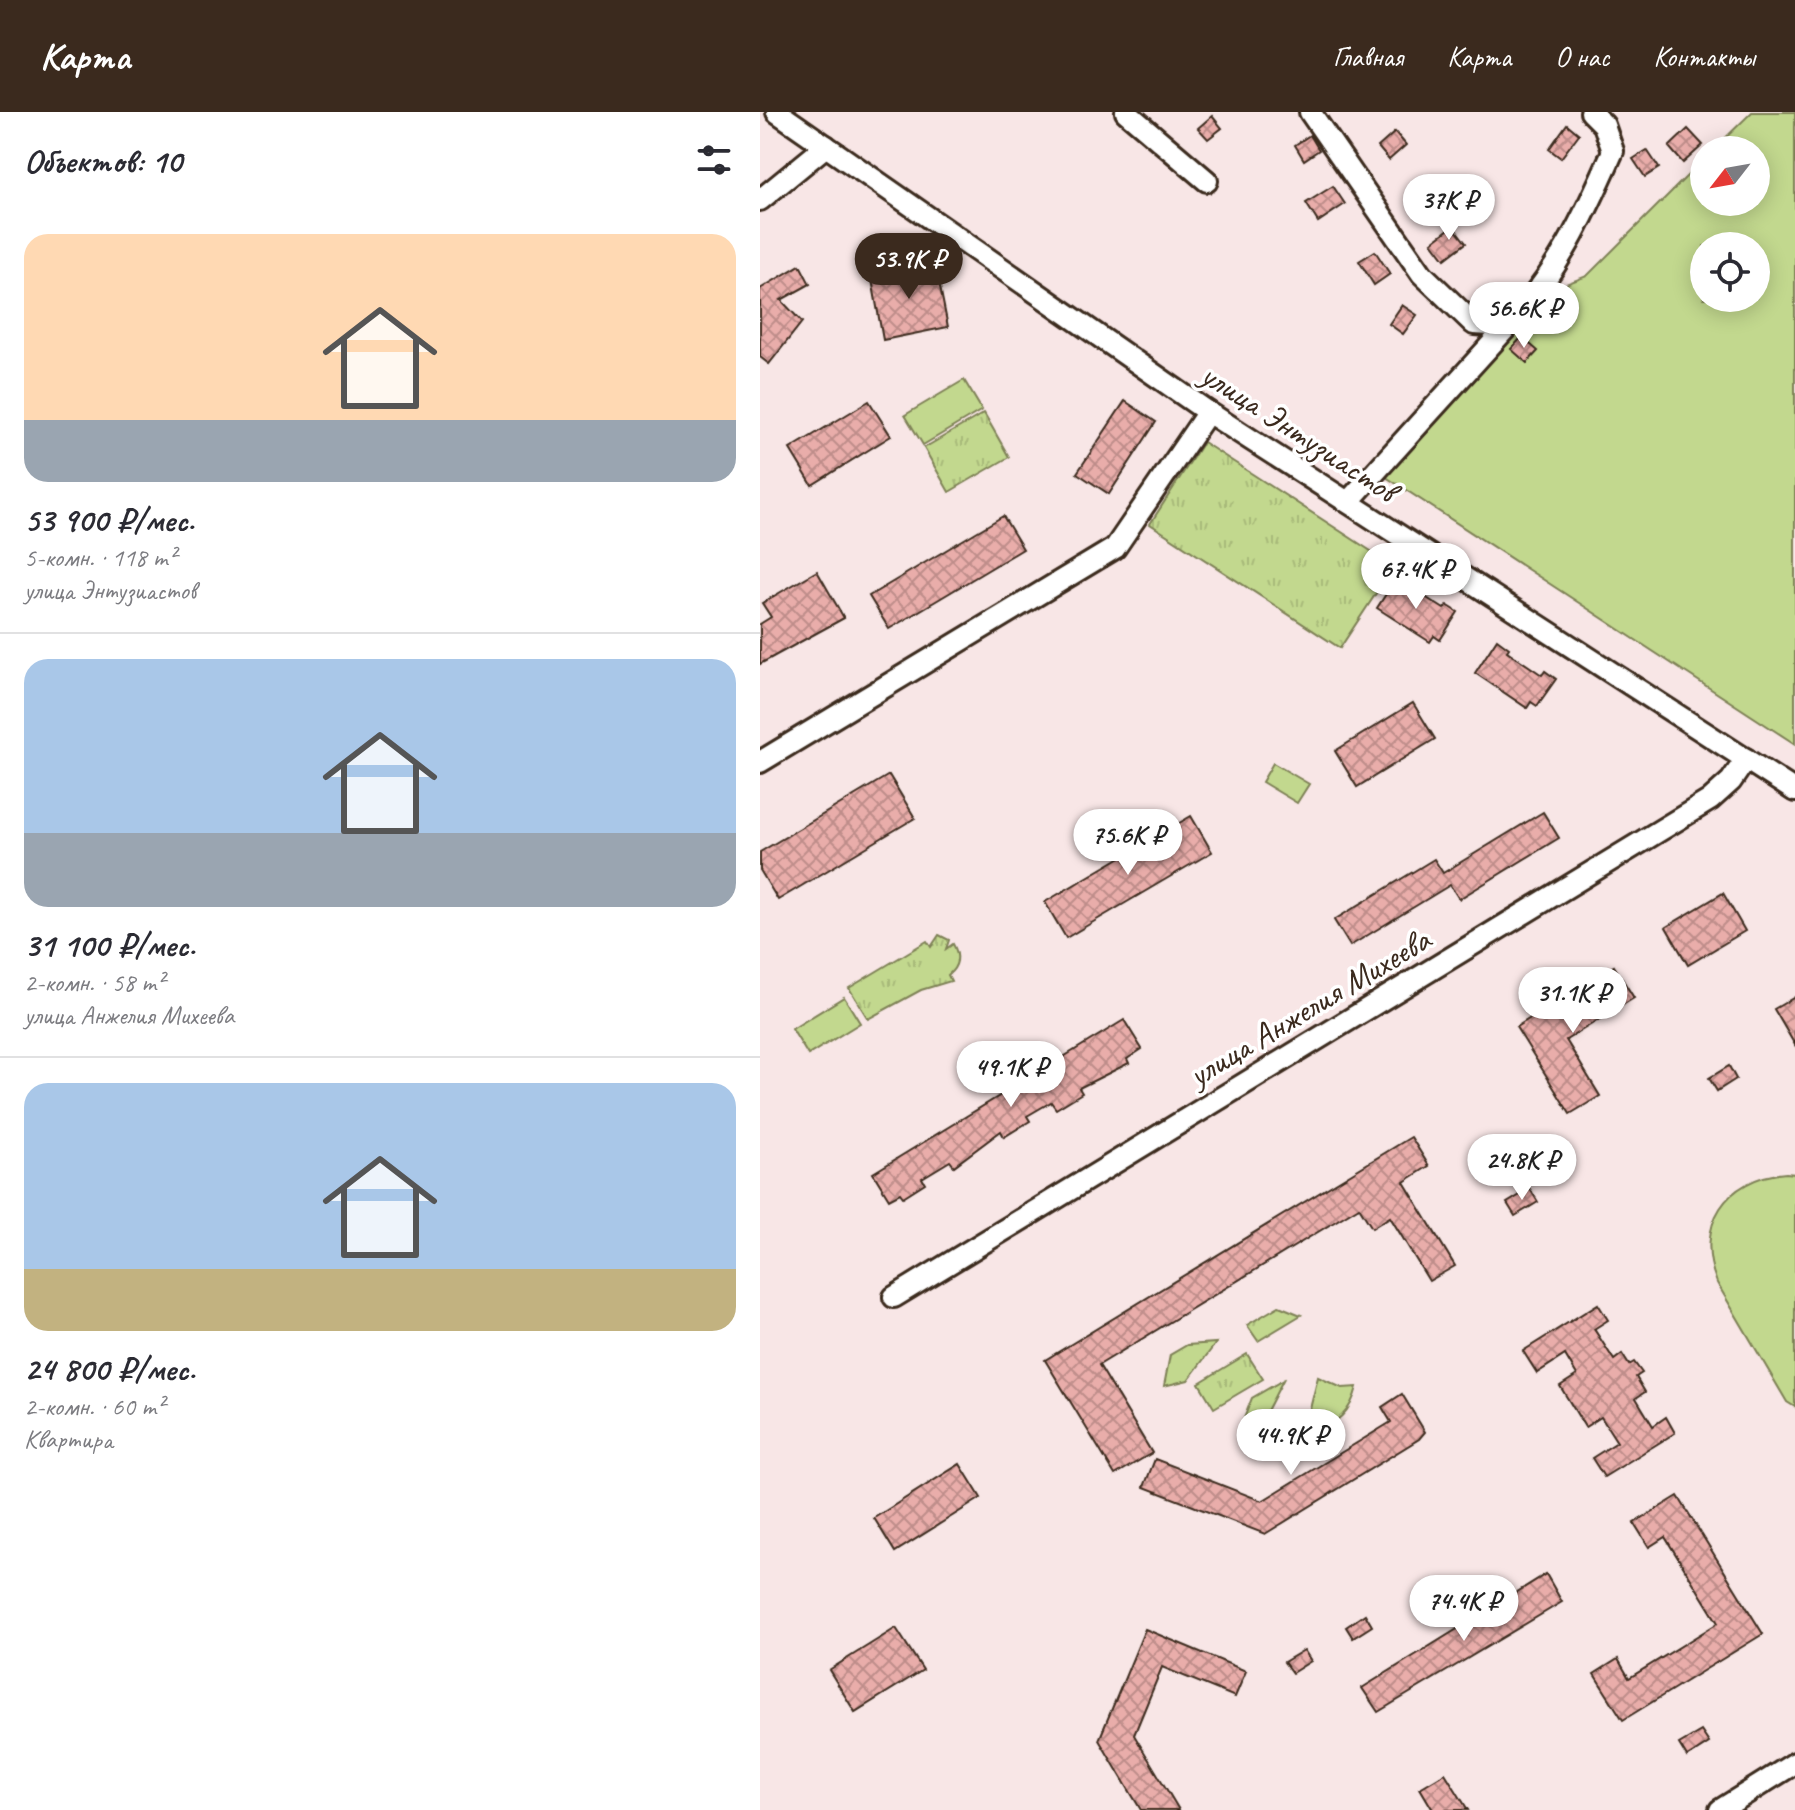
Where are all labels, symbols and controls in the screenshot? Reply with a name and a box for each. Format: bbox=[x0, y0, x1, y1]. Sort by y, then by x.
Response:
text: Карта bbox=[40, 33, 130, 80]
text: Главная bbox=[1333, 39, 1403, 74]
text: Карта bbox=[1447, 39, 1511, 74]
text: О нас bbox=[1555, 39, 1609, 74]
text: Контакты bbox=[1653, 39, 1755, 74]
north arrow bbox=[1690, 136, 1770, 216]
map controls bbox=[1690, 136, 1770, 312]
icon: filters bbox=[692, 138, 736, 182]
text: Объектов: 10 bbox=[24, 139, 182, 182]
pin: 37K ₽ bbox=[1393, 174, 1505, 242]
text: 37K ₽ bbox=[1421, 183, 1477, 216]
button: locate bbox=[1690, 232, 1770, 312]
pin: 53.9K ₽ bbox=[835, 233, 983, 301]
text: 53.9K ₽ bbox=[873, 242, 945, 275]
pin: 56.6K ₽ bbox=[1450, 282, 1598, 350]
icon: home bbox=[308, 286, 452, 430]
text: 56.6K ₽ bbox=[1487, 291, 1561, 324]
street label: улица Энтузиастов bbox=[1191, 352, 1410, 515]
text: 53 900 ₽/мес. bbox=[24, 498, 194, 541]
text: 5-комн. · 118 m² bbox=[24, 541, 176, 574]
pin: 67.4K ₽ bbox=[1342, 543, 1490, 611]
text: 67.4K ₽ bbox=[1379, 552, 1453, 585]
text: улица Энтузиастов bbox=[24, 574, 196, 607]
icon: home bbox=[308, 711, 452, 855]
pin: 75.6K ₽ bbox=[1054, 809, 1202, 877]
text: 75.6K ₽ bbox=[1091, 818, 1165, 851]
street label: улица Анжелия Михеева bbox=[1178, 917, 1440, 1097]
text: 31 100 ₽/мес. bbox=[24, 923, 195, 966]
text: 2-комн. · 58 m² bbox=[24, 966, 164, 999]
pin: 31.1K ₽ bbox=[1499, 967, 1647, 1035]
text: 31.1K ₽ bbox=[1536, 976, 1610, 1009]
text: улица Анжелия Михеева bbox=[24, 999, 234, 1032]
pin: 49.1K ₽ bbox=[937, 1041, 1085, 1109]
text: 49.1K ₽ bbox=[975, 1050, 1047, 1083]
pin: 24.8K ₽ bbox=[1448, 1134, 1596, 1202]
icon: home bbox=[308, 1135, 452, 1279]
text: 24.8K ₽ bbox=[1485, 1143, 1559, 1176]
text: 24 800 ₽/мес. bbox=[24, 1347, 195, 1390]
text: 2-комн. · 60 m² bbox=[24, 1390, 164, 1423]
pin: 44.9K ₽ bbox=[1217, 1409, 1365, 1477]
text: 44.9K ₽ bbox=[1255, 1418, 1327, 1451]
text: Квартира bbox=[24, 1423, 113, 1456]
pin: 74.4K ₽ bbox=[1390, 1575, 1538, 1643]
text: 74.4K ₽ bbox=[1427, 1584, 1501, 1617]

